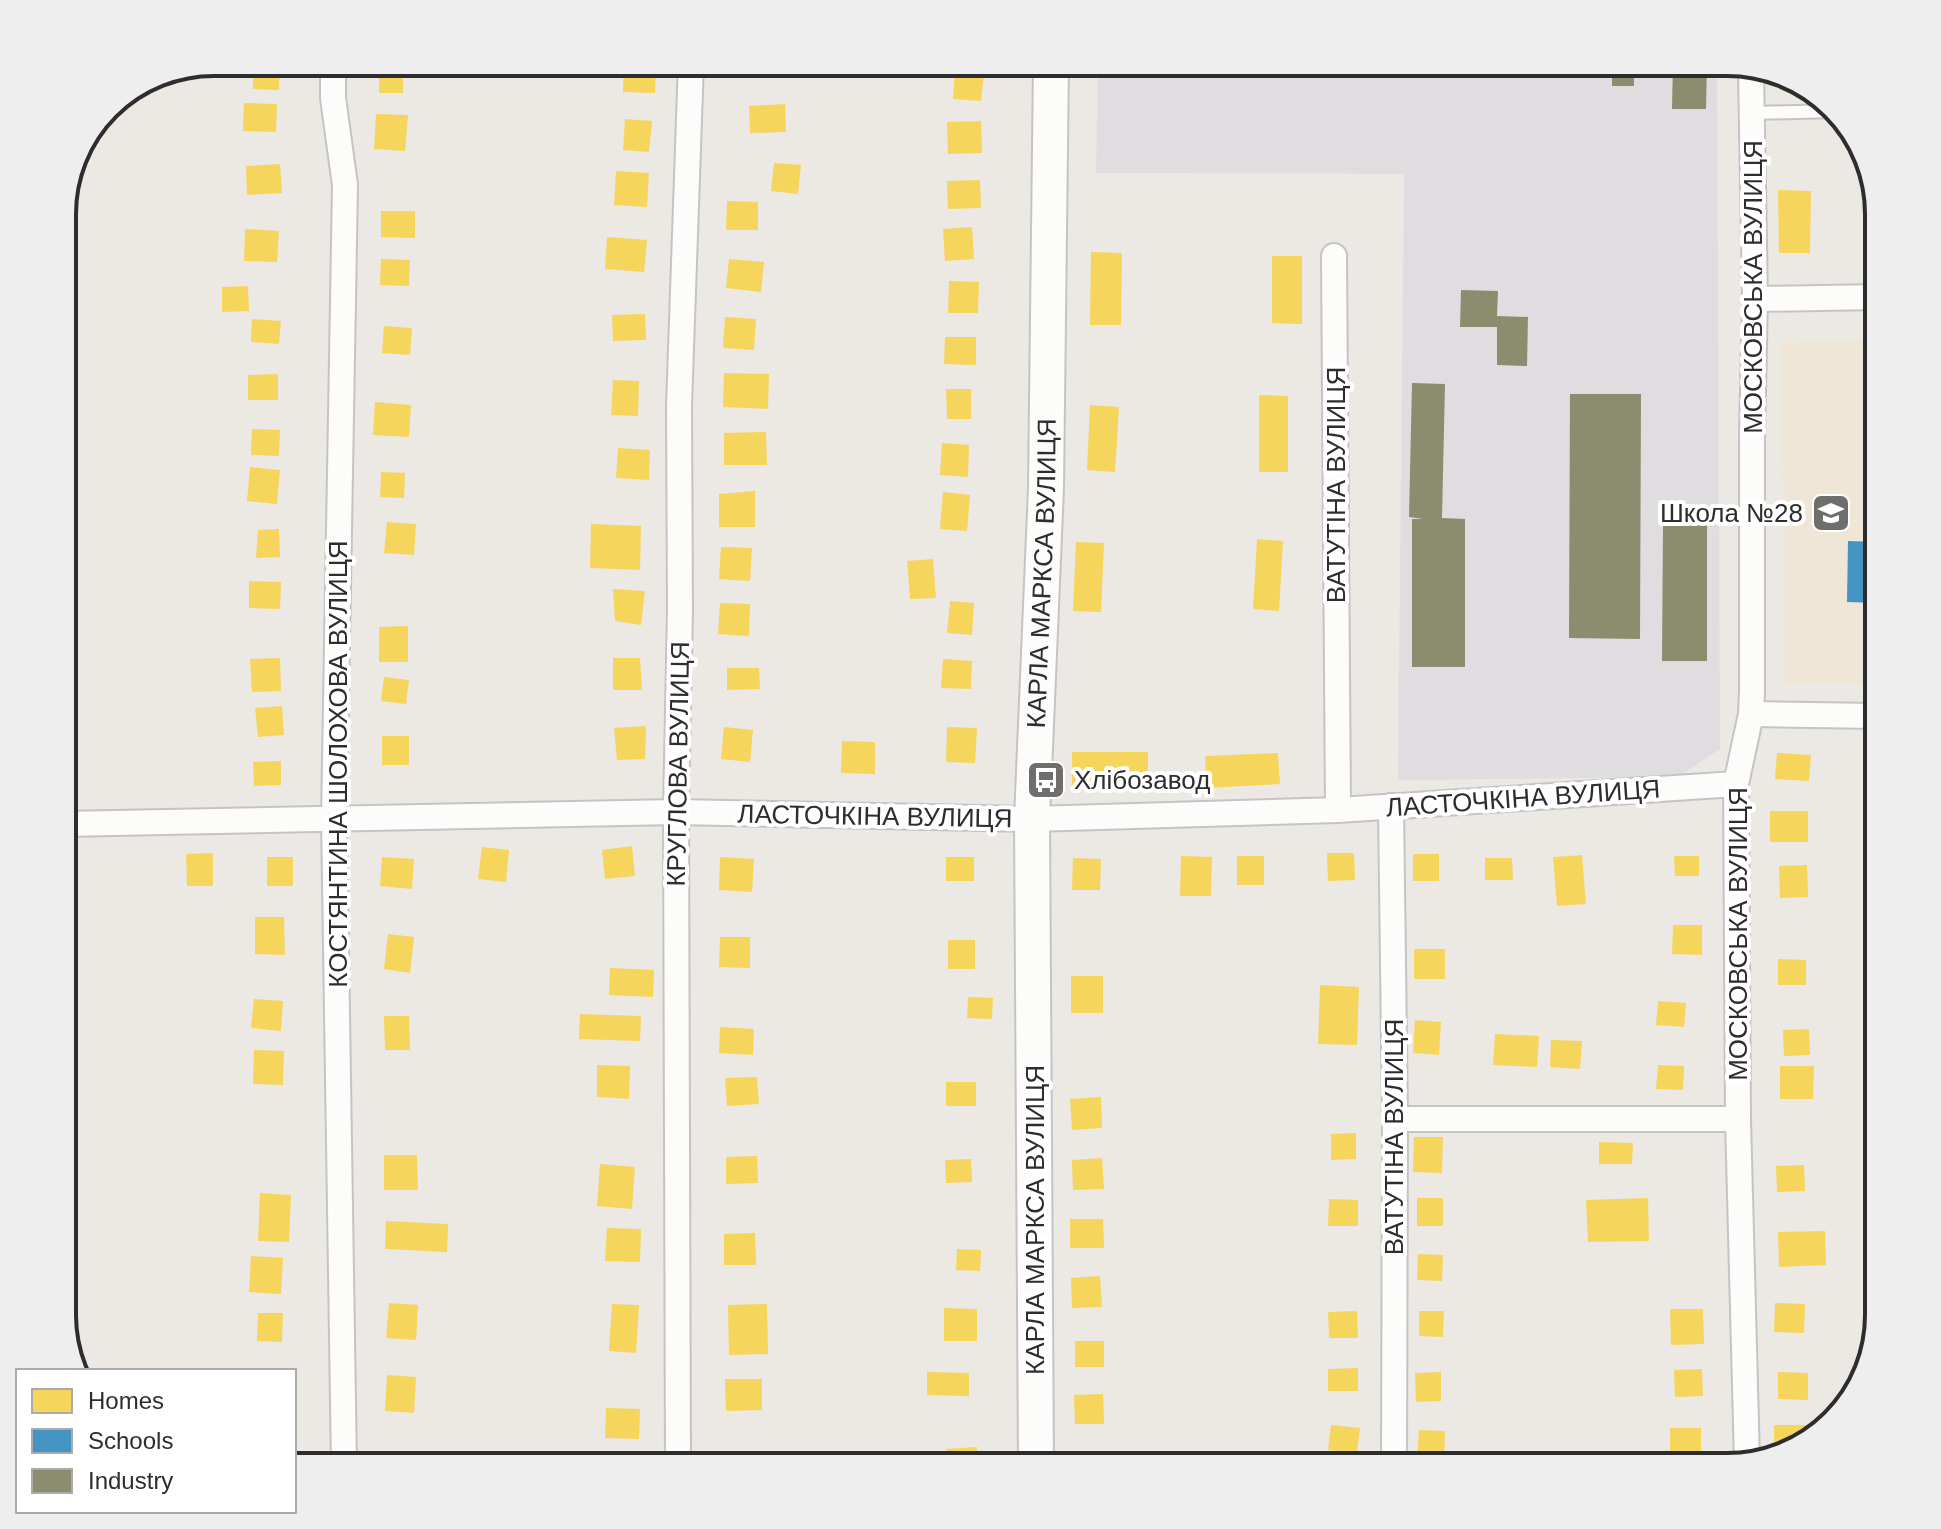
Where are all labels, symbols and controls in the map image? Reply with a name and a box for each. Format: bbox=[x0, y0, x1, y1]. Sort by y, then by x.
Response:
street label: МОСКОВСЬКА ВУЛИЦЯ bbox=[1738, 140, 1768, 434]
street label: ВАТУТІНА ВУЛИЦЯ bbox=[1321, 367, 1351, 603]
street label: КАРЛА МАРКСА ВУЛИЦЯ bbox=[1021, 418, 1062, 729]
school or university icon: Школа №28 bbox=[1810, 492, 1852, 534]
place label: Школа №28 bbox=[1660, 498, 1803, 528]
street label: КОСТЯНТИНА ШОЛОХОВА ВУЛИЦЯ bbox=[323, 540, 353, 988]
street label: КРУГЛОВА ВУЛИЦЯ bbox=[661, 641, 695, 887]
bus stop icon: Хлібозавод bbox=[1025, 759, 1067, 801]
place label: Хлібозавод bbox=[1074, 765, 1210, 795]
street label: ЛАСТОЧКІНА ВУЛИЦЯ bbox=[1385, 773, 1661, 823]
street label: МОСКОВСЬКА ВУЛИЦЯ bbox=[1723, 787, 1753, 1081]
street label: ЛАСТОЧКІНА ВУЛИЦЯ bbox=[737, 799, 1013, 833]
street label: ВАТУТІНА ВУЛИЦЯ bbox=[1379, 1019, 1409, 1255]
street label: КАРЛА МАРКСА ВУЛИЦЯ bbox=[1020, 1065, 1050, 1375]
legend bbox=[16, 1369, 296, 1513]
text: Homes bbox=[88, 1387, 164, 1414]
text: Schools bbox=[88, 1427, 173, 1454]
text: Industry bbox=[88, 1467, 173, 1494]

